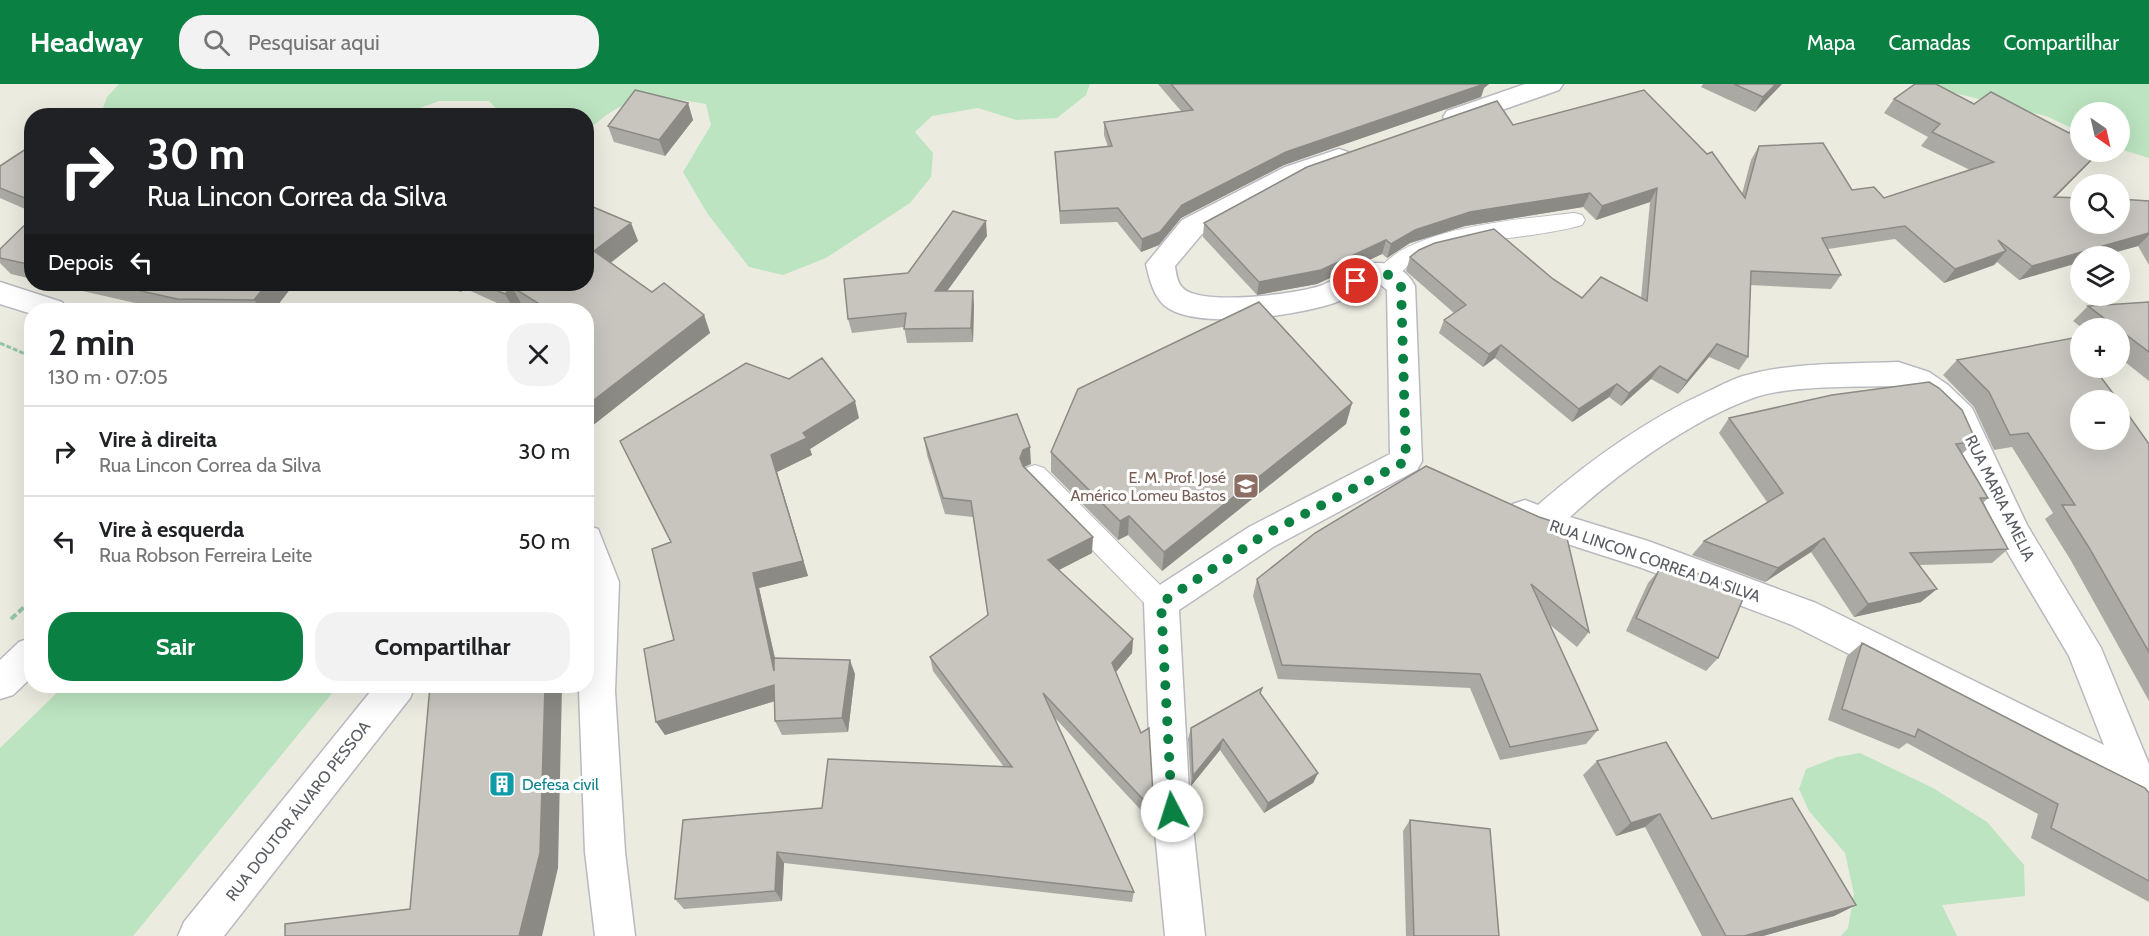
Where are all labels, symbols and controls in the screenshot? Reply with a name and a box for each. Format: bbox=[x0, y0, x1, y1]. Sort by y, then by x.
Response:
search box bbox=[179, 15, 599, 69]
text: Headway bbox=[30, 25, 143, 59]
icon: search bbox=[200, 26, 233, 59]
text: Pesquisar aqui bbox=[248, 29, 380, 56]
text: Mapa bbox=[1807, 30, 1855, 55]
text: Camadas bbox=[1888, 30, 1970, 55]
text: Compartilhar bbox=[2003, 30, 2119, 55]
north arrow bbox=[2070, 102, 2130, 162]
map controls bbox=[2070, 102, 2130, 450]
text: 30 m bbox=[147, 128, 245, 180]
icon: right bbox=[48, 132, 126, 210]
button: search bbox=[2070, 174, 2130, 234]
text: Rua Lincon Correa da Silva bbox=[147, 180, 447, 213]
icon: left bbox=[125, 246, 158, 279]
button: layers bbox=[2070, 246, 2130, 306]
text: Depois bbox=[48, 249, 113, 276]
pin bbox=[1330, 255, 1381, 306]
icon: arrive bbox=[1339, 264, 1372, 297]
button: + bbox=[2070, 318, 2130, 378]
text: 2 min bbox=[48, 320, 135, 364]
button: close bbox=[507, 323, 570, 386]
text: 130 m · 07:05 bbox=[48, 365, 168, 389]
button: − bbox=[2070, 390, 2130, 450]
text: Vire à direita bbox=[99, 426, 217, 453]
street label: RUA MARIA AMELIA bbox=[1961, 432, 2039, 564]
icon: right bbox=[48, 435, 81, 468]
text: 30 m bbox=[518, 438, 570, 465]
text: Rua Lincon Correa da Silva bbox=[99, 453, 321, 477]
place label: E. M. Prof. José Américo Lomeu Bastos bbox=[1070, 468, 1226, 505]
school or university icon: E. M. Prof. José Américo Lomeu Bastos bbox=[1231, 471, 1261, 501]
text: Vire à esquerda bbox=[99, 516, 244, 543]
street label: RUA LINCON CORREA DA SILVA bbox=[1547, 516, 1763, 606]
icon: left bbox=[48, 525, 81, 558]
text: 50 m bbox=[518, 528, 570, 555]
text: Rua Robson Ferreira Leite bbox=[99, 543, 312, 567]
button: Sair bbox=[48, 612, 303, 681]
button: Compartilhar bbox=[315, 612, 570, 681]
street label: RUA DOUTOR ÁLVARO PESSOA bbox=[222, 717, 374, 905]
building icon: Defesa civil bbox=[487, 769, 517, 799]
place label: Defesa civil bbox=[522, 775, 599, 794]
position arrow bbox=[1140, 779, 1204, 843]

